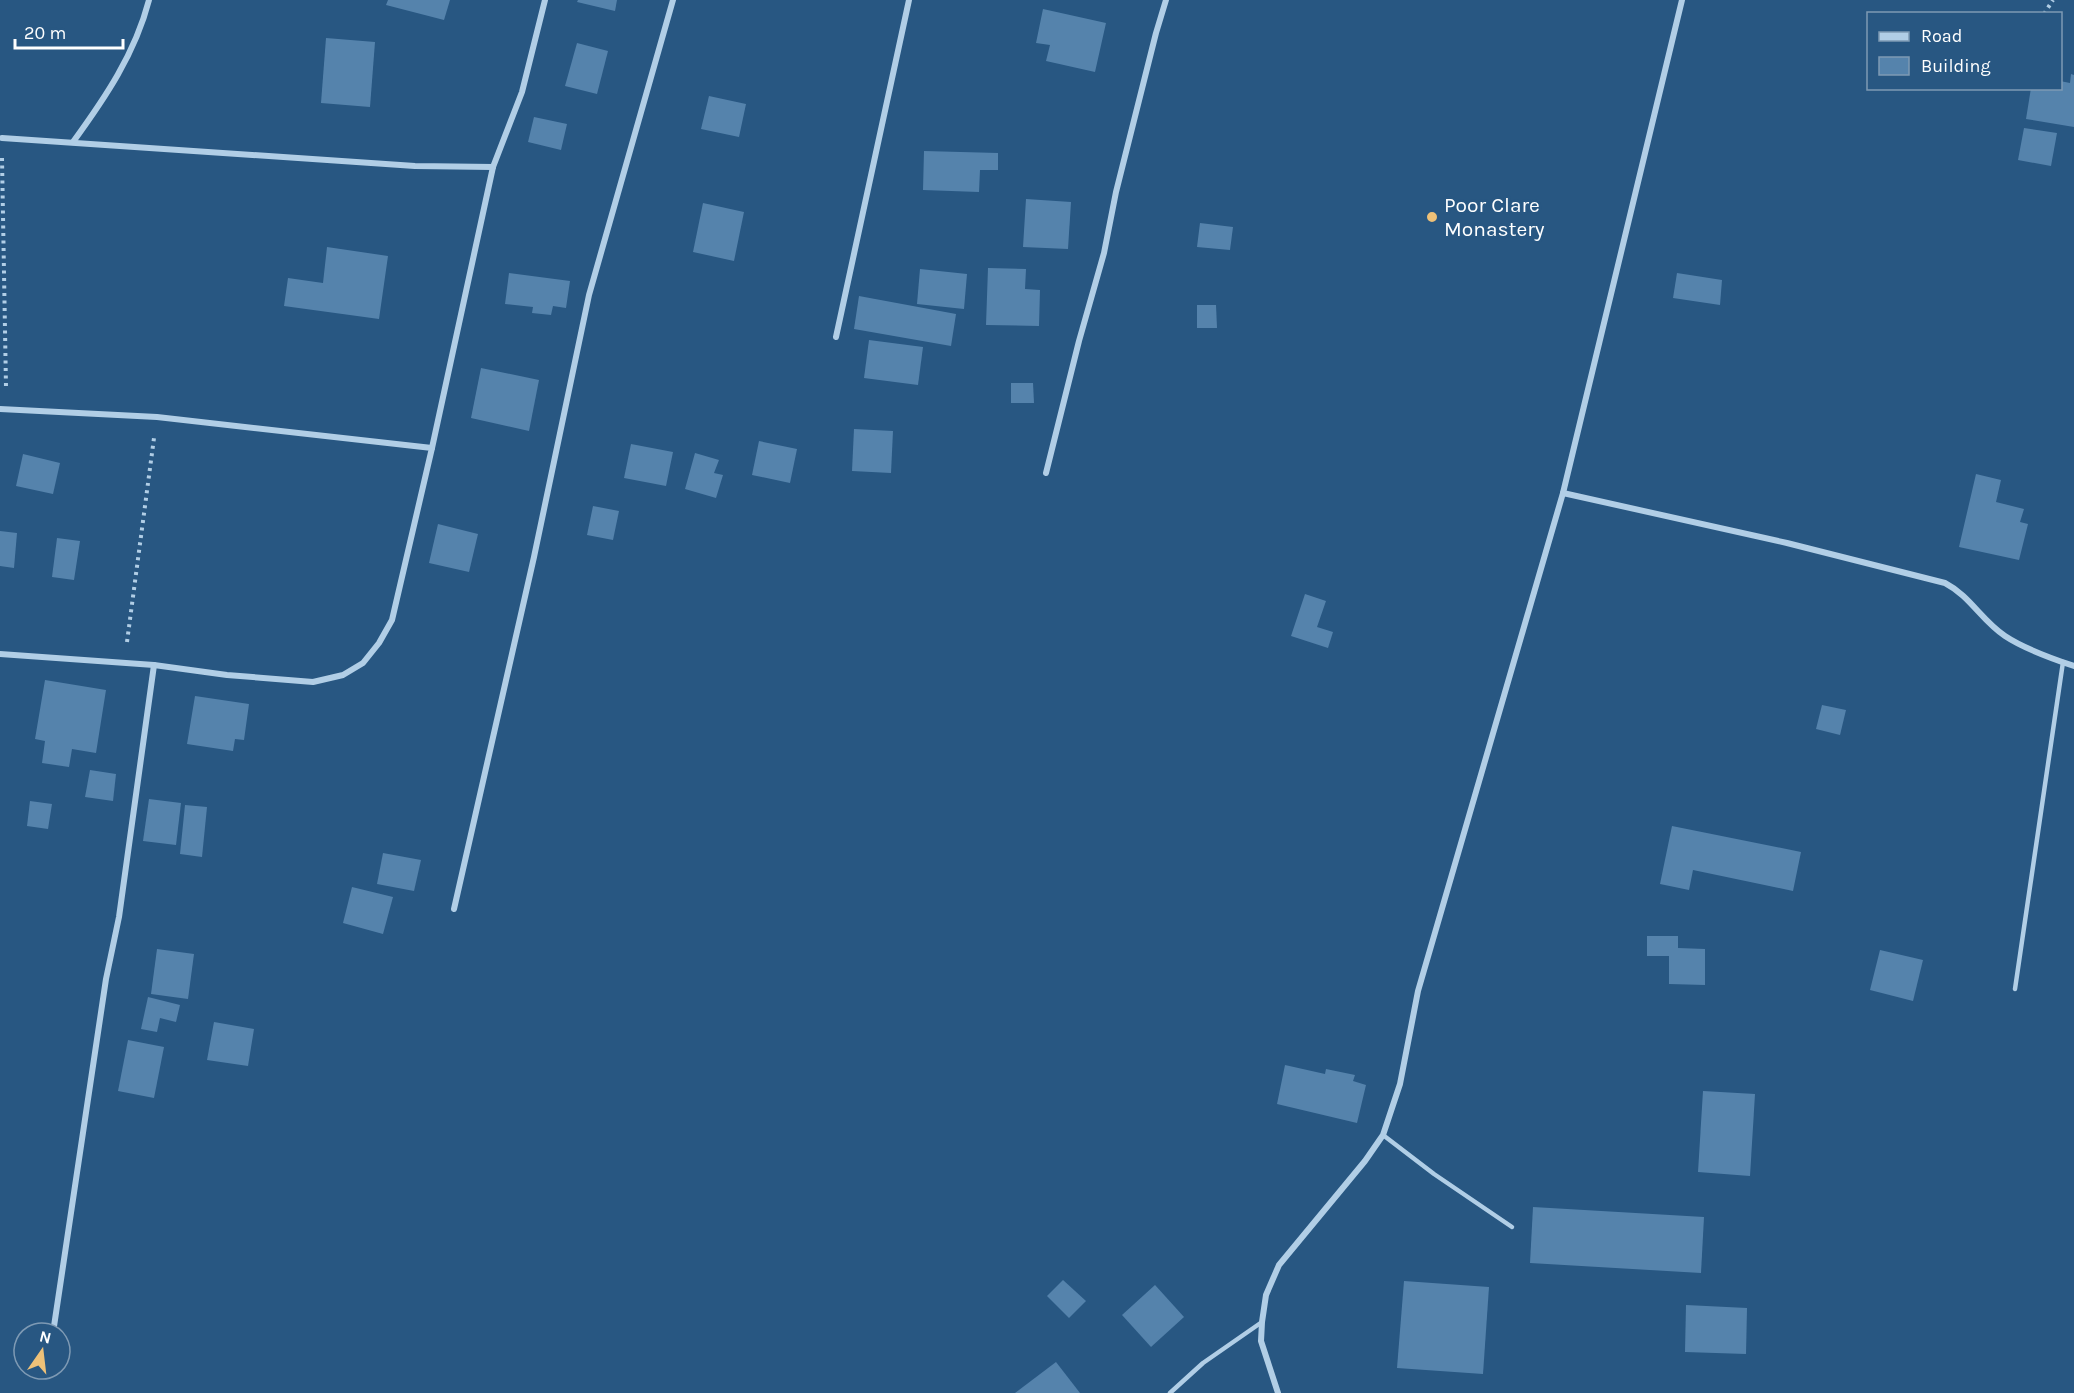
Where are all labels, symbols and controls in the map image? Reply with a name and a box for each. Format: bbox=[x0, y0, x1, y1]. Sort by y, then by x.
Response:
scale bar bbox=[15, 12, 123, 50]
legend bbox=[1867, 12, 2062, 90]
text: 20 m bbox=[24, 22, 66, 44]
text: Road bbox=[1921, 25, 1962, 47]
text: Building bbox=[1921, 55, 1991, 77]
place label: Poor Clare Monastery bbox=[1444, 193, 1545, 241]
marker: Poor Clare Monastery bbox=[1425, 210, 1439, 224]
north arrow bbox=[12, 1321, 72, 1381]
text: N bbox=[38, 1326, 53, 1348]

